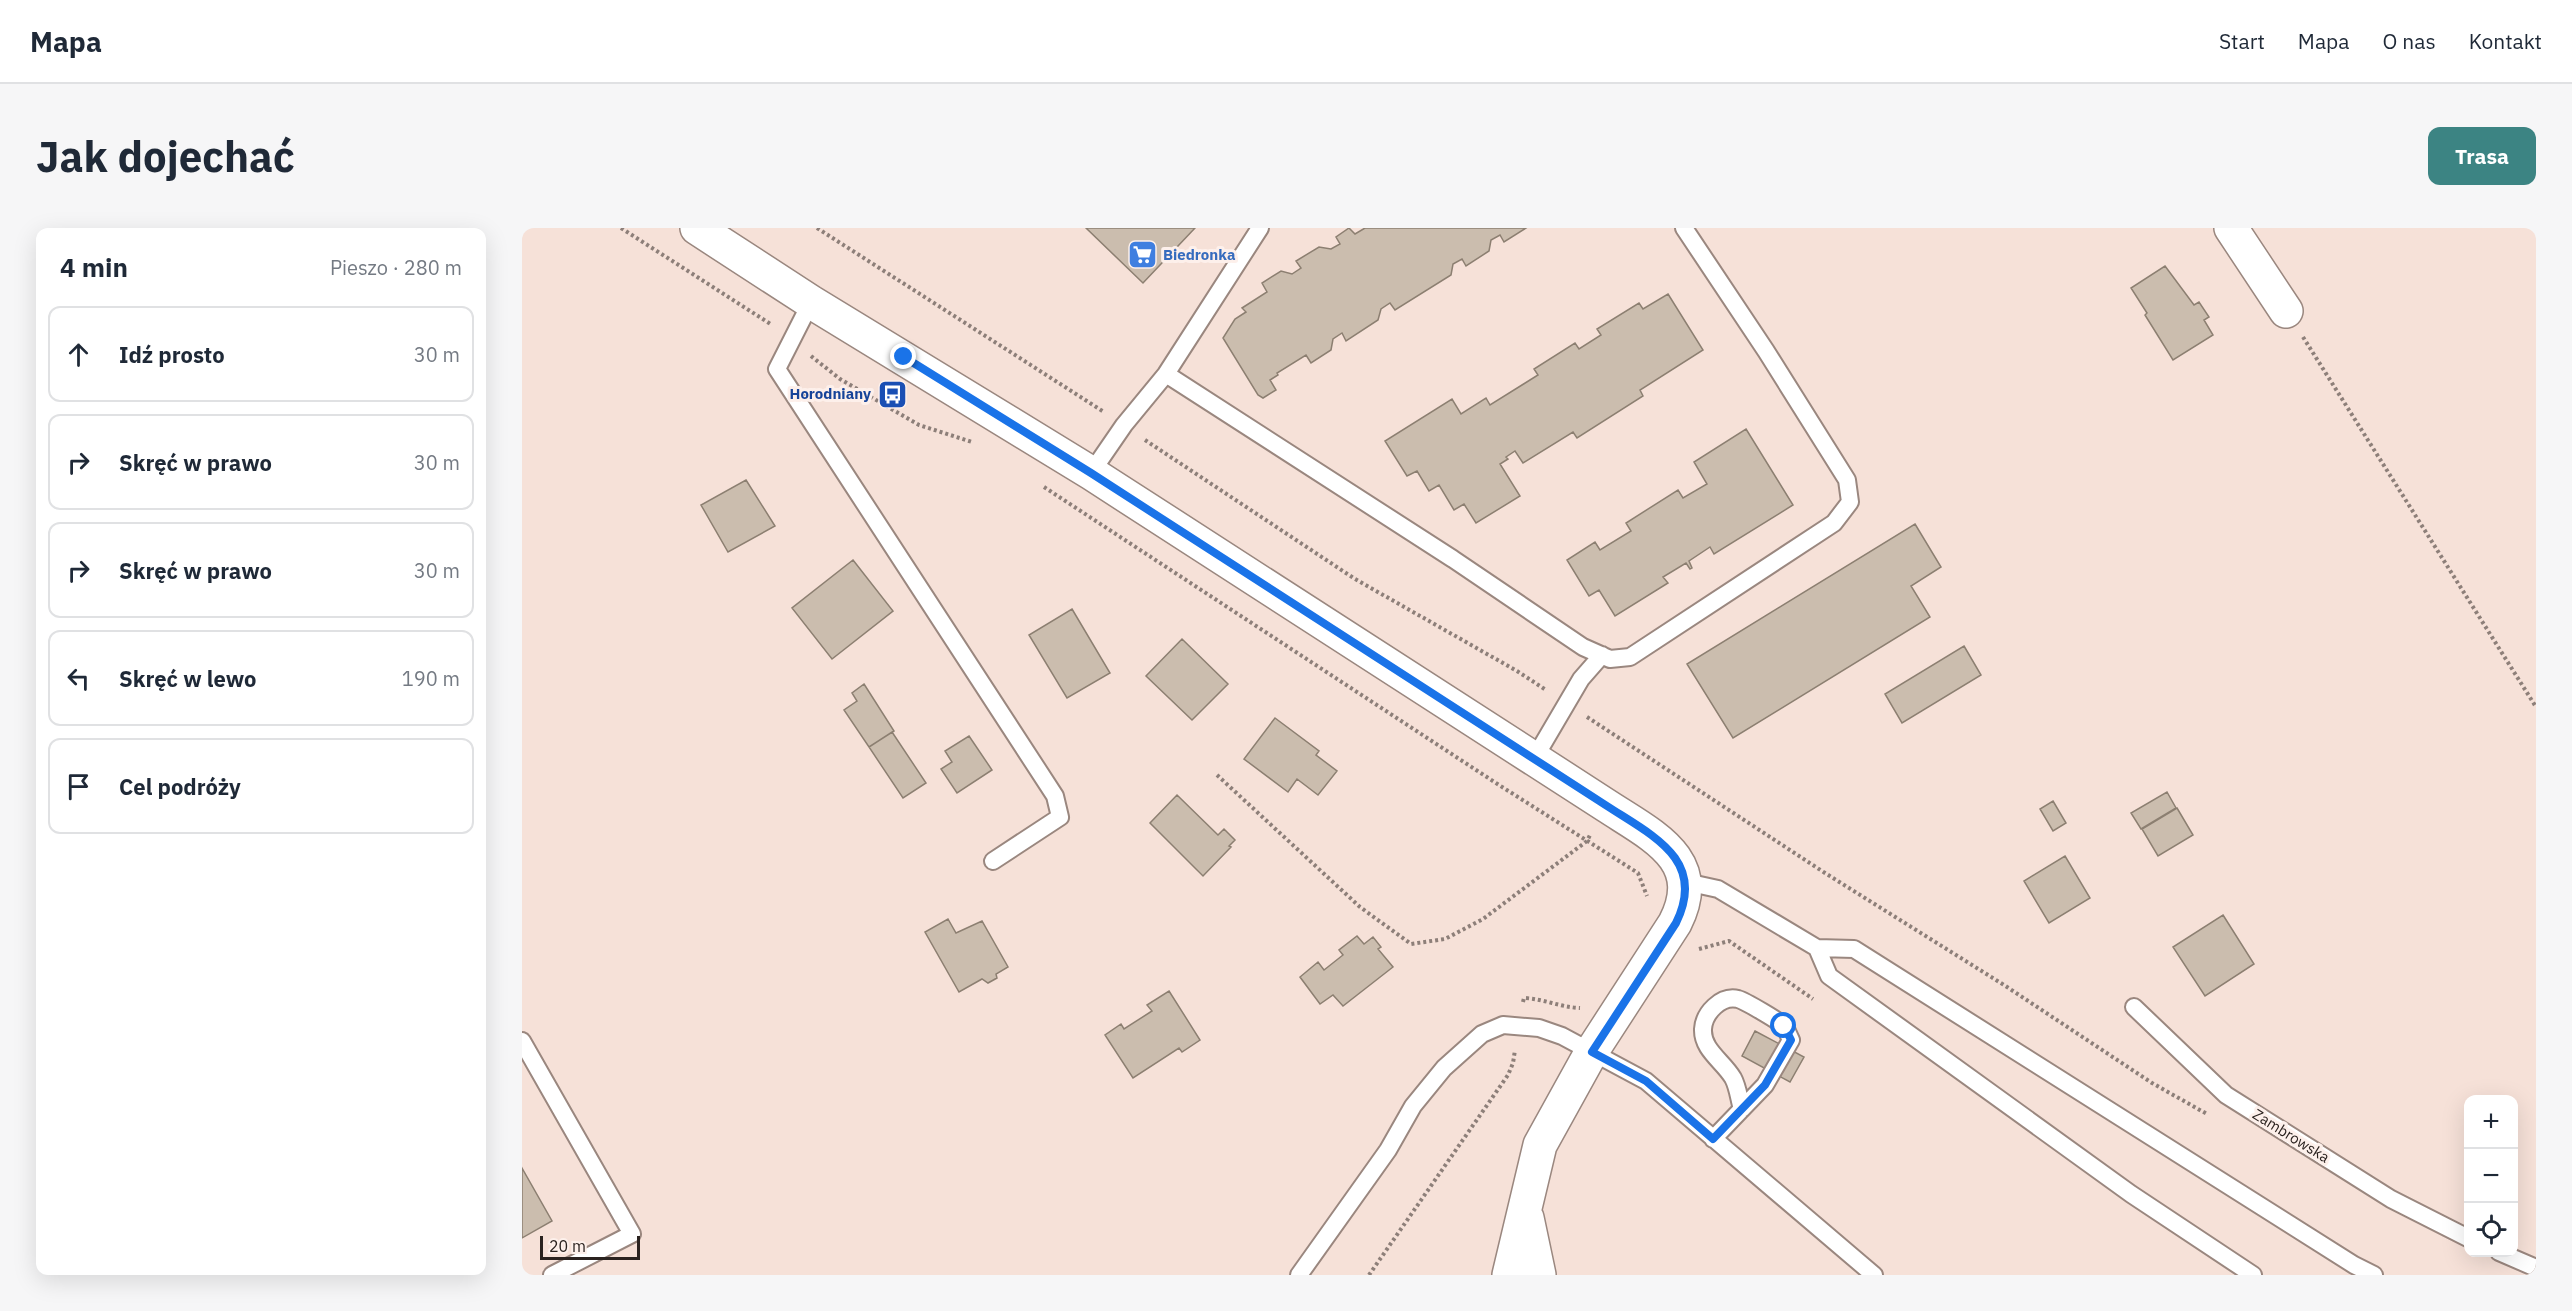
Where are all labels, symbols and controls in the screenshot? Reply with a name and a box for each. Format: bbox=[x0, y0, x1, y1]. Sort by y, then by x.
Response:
text: Mapa bbox=[30, 23, 102, 60]
text: Start bbox=[2219, 27, 2265, 55]
text: Mapa bbox=[2298, 27, 2350, 55]
text: O nas bbox=[2383, 27, 2436, 55]
text: Kontakt bbox=[2469, 27, 2542, 55]
button: Trasa bbox=[2428, 127, 2536, 185]
text: Jak dojechać bbox=[36, 129, 295, 184]
supermarket icon: Biedronka bbox=[1126, 239, 1158, 271]
place label: Biedronka bbox=[1163, 245, 1236, 264]
text: 4 min bbox=[60, 250, 128, 284]
text: Pieszo · 280 m bbox=[330, 254, 462, 281]
icon: ahead bbox=[62, 338, 95, 371]
text: Idź prosto bbox=[119, 340, 225, 369]
text: 30 m bbox=[414, 341, 460, 368]
route end bbox=[890, 343, 916, 369]
bus stop icon: Horodniany bbox=[876, 378, 908, 410]
place label: Horodniany bbox=[790, 384, 871, 403]
icon: right bbox=[62, 446, 95, 479]
text: Skręć w prawo bbox=[119, 448, 272, 477]
text: 30 m bbox=[414, 449, 460, 476]
icon: right bbox=[62, 554, 95, 587]
text: Skręć w prawo bbox=[119, 556, 272, 585]
text: 30 m bbox=[414, 557, 460, 584]
icon: left bbox=[62, 662, 95, 695]
text: Skręć w lewo bbox=[119, 664, 256, 693]
text: 190 m bbox=[402, 665, 460, 692]
icon: arrive bbox=[62, 770, 95, 803]
text: Cel podróży bbox=[119, 772, 241, 801]
route start bbox=[1770, 1012, 1796, 1038]
map controls bbox=[2464, 1095, 2518, 1257]
button: + bbox=[2464, 1095, 2518, 1149]
street label: Zambrowska bbox=[2249, 1104, 2333, 1167]
button: − bbox=[2464, 1149, 2518, 1203]
button: locate bbox=[2464, 1203, 2518, 1257]
scale bar bbox=[540, 1233, 640, 1260]
text: 20 m bbox=[549, 1236, 586, 1256]

